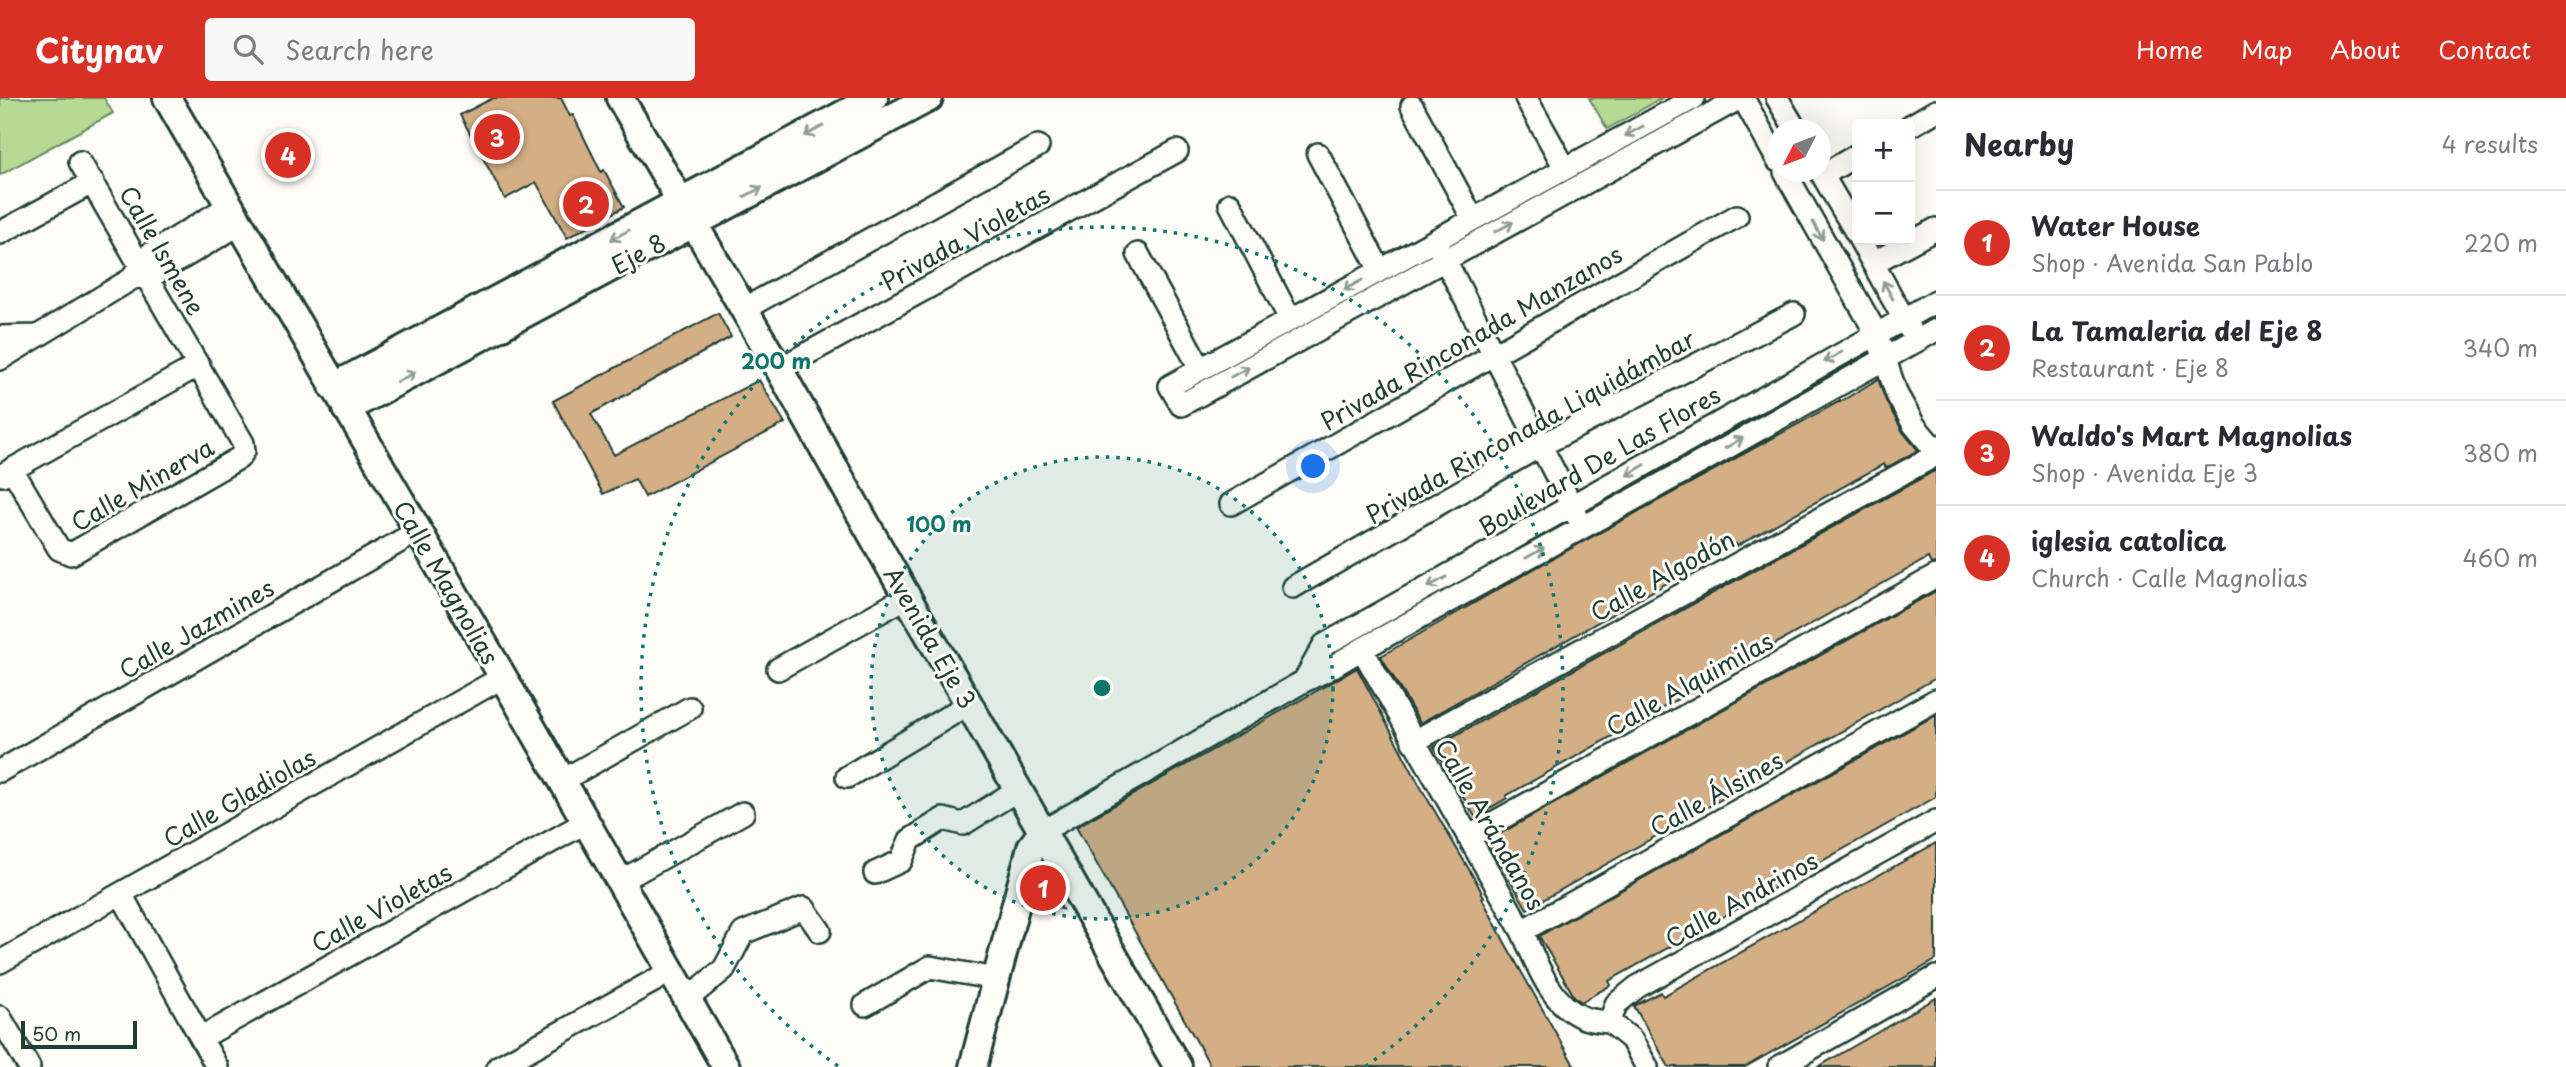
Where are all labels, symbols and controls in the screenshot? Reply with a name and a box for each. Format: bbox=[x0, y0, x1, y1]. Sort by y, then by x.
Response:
search box bbox=[205, 18, 695, 81]
text: Citynav bbox=[35, 24, 163, 74]
icon: search bbox=[229, 30, 267, 68]
text: Search here bbox=[285, 30, 434, 69]
text: Home bbox=[2136, 31, 2203, 67]
text: Map bbox=[2241, 31, 2292, 67]
text: About bbox=[2330, 31, 2400, 67]
text: Contact bbox=[2438, 31, 2531, 67]
pin: 3 bbox=[474, 111, 520, 163]
north arrow bbox=[1768, 119, 1831, 182]
map controls bbox=[1852, 119, 1915, 245]
button: + bbox=[1852, 119, 1915, 182]
text: Nearby bbox=[1964, 121, 2074, 166]
one-way arrow bbox=[804, 124, 825, 138]
one-way arrow bbox=[1624, 125, 1645, 138]
text: 4 results bbox=[2442, 126, 2538, 161]
pin: 4 bbox=[265, 129, 311, 181]
street label: Privada Violetas bbox=[874, 176, 1056, 298]
pin: 2 bbox=[563, 178, 609, 230]
street label: Calle Ismene bbox=[111, 179, 215, 321]
button: − bbox=[1852, 182, 1915, 245]
one-way arrow bbox=[742, 185, 763, 198]
text: Water House bbox=[2031, 206, 2200, 245]
one-way arrow bbox=[1494, 220, 1514, 234]
one-way arrow bbox=[1812, 220, 1825, 241]
street label: Eje 8 bbox=[604, 224, 672, 282]
text: 1 bbox=[1982, 225, 1993, 260]
text: 220 m bbox=[2464, 225, 2538, 260]
one-way arrow bbox=[610, 229, 631, 242]
street label: Privada Rinconada Manzanos bbox=[1313, 236, 1629, 438]
text: Shop · Avenida San Pablo bbox=[2031, 245, 2313, 280]
one-way arrow bbox=[1343, 279, 1364, 292]
one-way arrow bbox=[1881, 280, 1895, 301]
text: La Tamaleria del Eje 8 bbox=[2031, 311, 2322, 350]
street label: Privada Rinconada Liquidámbar bbox=[1359, 320, 1701, 532]
text: 2 bbox=[1979, 330, 1995, 365]
text: 340 m bbox=[2463, 330, 2538, 365]
text: 200 m bbox=[741, 344, 811, 376]
one-way arrow bbox=[1824, 350, 1844, 364]
text: Restaurant · Eje 8 bbox=[2031, 350, 2229, 385]
one-way arrow bbox=[1230, 365, 1250, 379]
one-way arrow bbox=[396, 369, 416, 383]
street label: Boulevard De Las Flores bbox=[1471, 376, 1727, 544]
text: Waldo's Mart Magnolias bbox=[2031, 416, 2352, 455]
street label: Calle Minerva bbox=[64, 428, 220, 540]
text: 3 bbox=[1979, 435, 1995, 470]
text: 380 m bbox=[2463, 435, 2538, 470]
one-way arrow bbox=[1724, 436, 1744, 450]
your location bbox=[1296, 449, 1330, 483]
text: Shop · Avenida Eje 3 bbox=[2031, 455, 2258, 490]
one-way arrow bbox=[1626, 463, 1646, 477]
street label: Calle Magnolias bbox=[385, 493, 509, 671]
text: 100 m bbox=[906, 507, 972, 539]
street label: Calle Algodón bbox=[1583, 520, 1741, 630]
text: iglesia catolica bbox=[2031, 521, 2226, 560]
text: 4 bbox=[1979, 540, 1995, 575]
text: 460 m bbox=[2463, 540, 2538, 575]
one-way arrow bbox=[1525, 546, 1545, 560]
street label: Avenida Eje 3 bbox=[876, 559, 986, 715]
text: Church · Calle Magnolias bbox=[2031, 560, 2308, 595]
street label: Calle Jazmines bbox=[112, 569, 280, 687]
one-way arrow bbox=[1428, 575, 1448, 589]
street label: Calle Alquimilas bbox=[1599, 622, 1779, 744]
centre of rings bbox=[1090, 676, 1114, 700]
street label: Calle Arándanos bbox=[1427, 732, 1555, 916]
street label: Calle Gladiolas bbox=[156, 739, 322, 855]
street label: Calle Álsines bbox=[1643, 741, 1789, 845]
street label: Calle Andrinos bbox=[1658, 842, 1824, 956]
street label: Calle Violetas bbox=[304, 854, 458, 960]
pin: 1 bbox=[1020, 862, 1066, 914]
scale bar bbox=[21, 1018, 136, 1050]
text: 50 m bbox=[32, 1019, 81, 1047]

